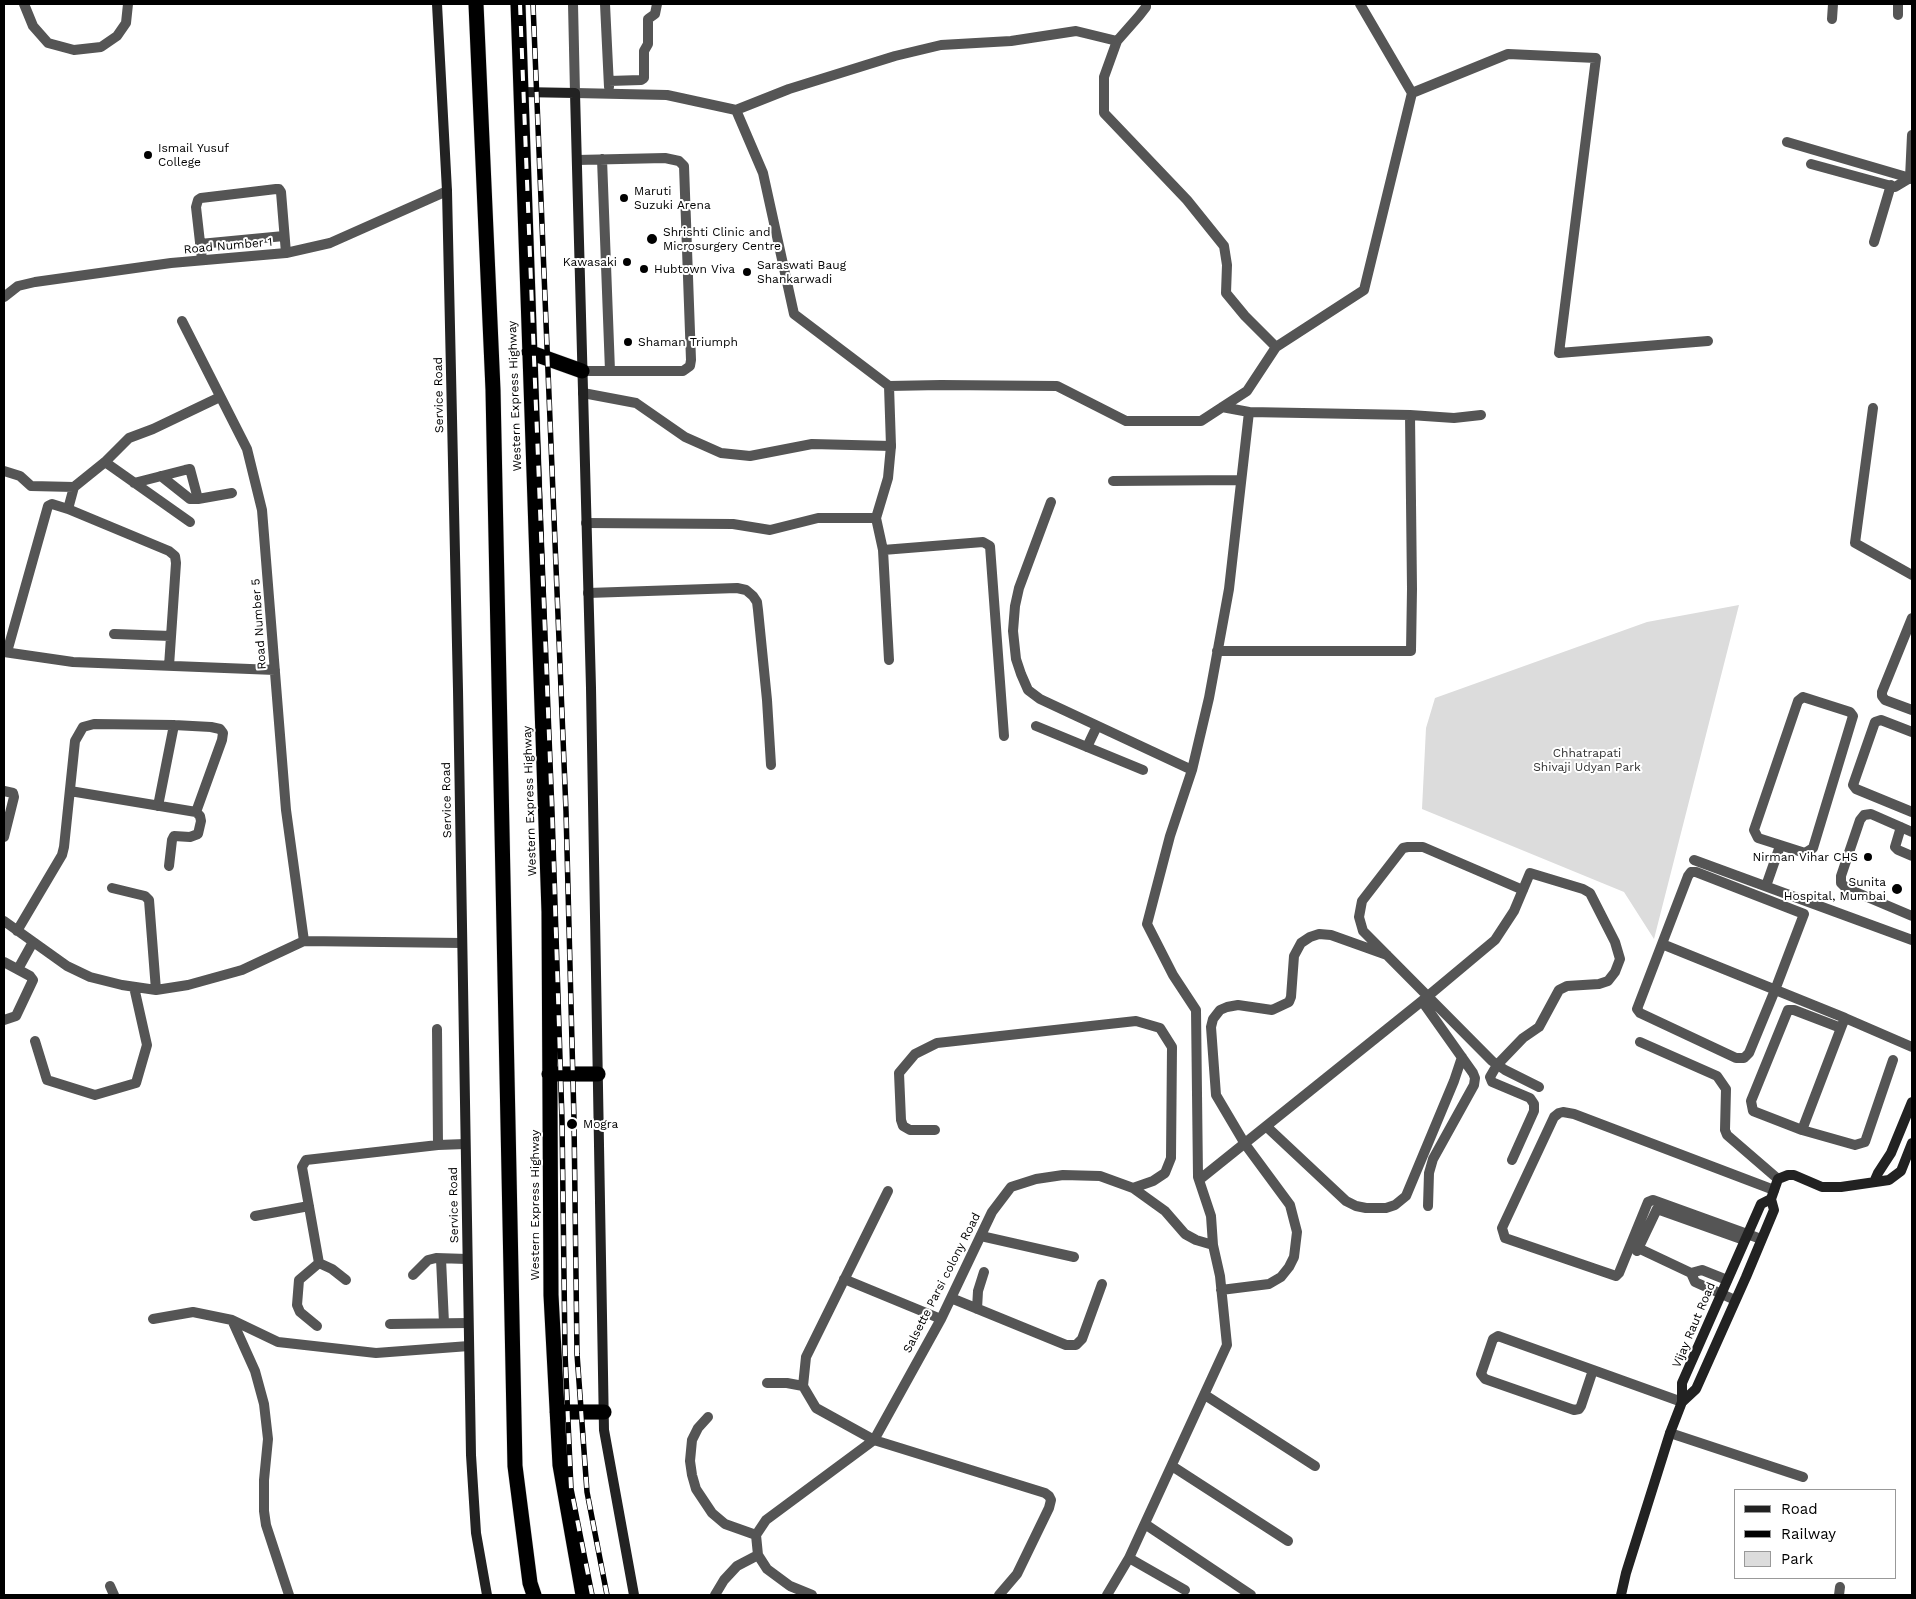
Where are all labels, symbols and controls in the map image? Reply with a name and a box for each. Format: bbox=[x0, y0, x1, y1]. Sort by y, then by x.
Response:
place label: Ismail Yusuf College bbox=[158, 141, 229, 169]
marker: Ismail Yusuf College bbox=[142, 149, 154, 161]
place label: Maruti Suzuki Arena bbox=[634, 184, 711, 212]
marker: Maruti Suzuki Arena bbox=[618, 192, 630, 204]
place label: Shrishti Clinic and Microsurgery Centre bbox=[663, 225, 781, 253]
marker: Shrishti Clinic and Microsurgery Centre bbox=[645, 232, 659, 246]
street label: Road Number 1 bbox=[183, 235, 273, 257]
place label: Kawasaki bbox=[563, 255, 617, 269]
marker: Kawasaki bbox=[621, 256, 633, 268]
place label: Saraswati Baug Shankarwadi bbox=[757, 258, 846, 286]
place label: Hubtown Viva bbox=[654, 262, 735, 276]
marker: Hubtown Viva bbox=[638, 263, 650, 275]
marker: Saraswati Baug Shankarwadi bbox=[741, 266, 753, 278]
street label: Western Express Highway bbox=[505, 320, 525, 472]
place label: Shaman Triumph bbox=[638, 335, 738, 349]
marker: Shaman Triumph bbox=[622, 336, 634, 348]
street label: Service Road bbox=[431, 357, 447, 433]
street label: Road Number 5 bbox=[249, 578, 269, 670]
street label: Western Express Highway bbox=[520, 725, 540, 877]
park label: Chhatrapati Shivaji Udyan Park bbox=[1533, 746, 1641, 774]
street label: Service Road bbox=[439, 762, 455, 838]
place label: Nirman Vihar CHS bbox=[1752, 850, 1858, 864]
marker: Nirman Vihar CHS bbox=[1862, 851, 1874, 863]
place label: Sunita Hospital, Mumbai bbox=[1784, 875, 1886, 903]
marker: Sunita Hospital, Mumbai bbox=[1890, 882, 1904, 896]
marker: Mogra bbox=[565, 1117, 579, 1131]
place label: Mogra bbox=[583, 1117, 618, 1131]
street label: Western Express Highway bbox=[528, 1130, 542, 1280]
street label: Service Road bbox=[446, 1167, 462, 1243]
street label: Salsette Parsi colony Road bbox=[900, 1211, 984, 1355]
street label: Vijay Raut Road bbox=[1670, 1280, 1718, 1370]
legend bbox=[1734, 1489, 1896, 1579]
text: Road bbox=[1781, 1500, 1818, 1518]
text: Railway bbox=[1781, 1525, 1836, 1543]
text: Park bbox=[1781, 1550, 1813, 1568]

